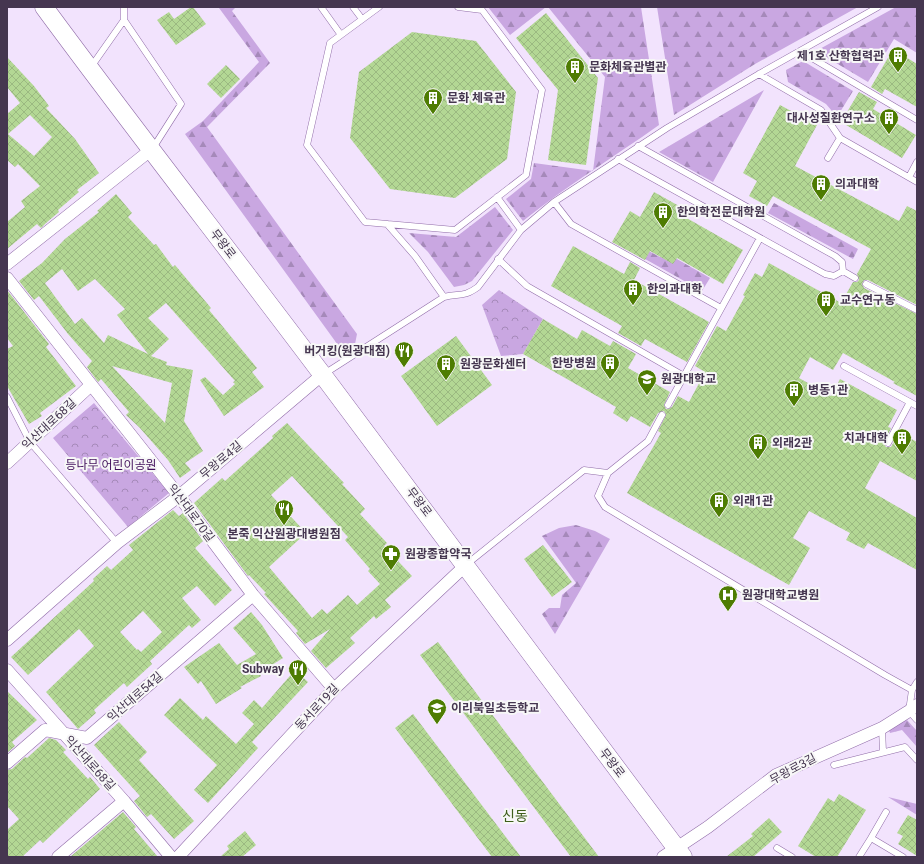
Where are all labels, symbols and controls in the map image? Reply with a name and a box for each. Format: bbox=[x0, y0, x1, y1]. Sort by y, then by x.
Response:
building icon: 제1호 산학협력관 bbox=[887, 45, 909, 73]
place label: 제1호 산학협력관 bbox=[797, 49, 884, 63]
building icon: 문화체육관별관 bbox=[564, 56, 586, 84]
place label: 문화체육관별관 bbox=[589, 60, 666, 74]
building icon: 문화 체육관 bbox=[422, 87, 444, 115]
place label: 문화 체육관 bbox=[447, 91, 505, 105]
building icon: 대사성질환연구소 bbox=[878, 107, 900, 135]
place label: 대사성질환연구소 bbox=[787, 111, 875, 125]
building icon: 의과대학 bbox=[810, 173, 832, 201]
place label: 의과대학 bbox=[835, 177, 879, 191]
building icon: 한의학전문대학원 bbox=[652, 201, 674, 229]
place label: 한의학전문대학원 bbox=[677, 205, 765, 219]
street label: 무왕로 bbox=[207, 227, 239, 261]
building icon: 한의과대학 bbox=[622, 278, 644, 306]
place label: 한의과대학 bbox=[647, 282, 702, 296]
building icon: 교수연구동 bbox=[815, 289, 837, 317]
place label: 교수연구동 bbox=[840, 293, 895, 307]
restaurant icon: 버거킹(원광대점) bbox=[393, 340, 415, 368]
place label: 버거킹(원광대점) bbox=[304, 344, 390, 358]
building icon: 한방병원 bbox=[599, 352, 621, 380]
building icon: 원광문화센터 bbox=[435, 353, 457, 381]
place label: 한방병원 bbox=[552, 356, 596, 370]
place label: 원광문화센터 bbox=[460, 357, 526, 371]
school or university icon: 원광대학교 bbox=[636, 368, 658, 396]
place label: 원광대학교 bbox=[661, 372, 716, 386]
building icon: 병동1관 bbox=[783, 379, 805, 407]
place label: 병동1관 bbox=[808, 383, 848, 397]
street label: 익산대로68길 bbox=[19, 395, 79, 453]
building icon: 치과대학 bbox=[891, 427, 913, 455]
place label: 치과대학 bbox=[844, 431, 888, 445]
building icon: 외래2관 bbox=[747, 432, 769, 460]
place label: 외래2관 bbox=[772, 436, 812, 450]
street label: 무왕로4길 bbox=[197, 438, 245, 482]
park label: 등나무 어린이공원 bbox=[65, 458, 157, 472]
street label: 익산대로70길 bbox=[165, 481, 217, 545]
street label: 무왕로 bbox=[403, 485, 435, 519]
building icon: 외래1관 bbox=[708, 490, 730, 518]
place label: 외래1관 bbox=[733, 494, 773, 508]
restaurant icon: 본죽 익산원광대병원점 bbox=[273, 498, 295, 526]
place label: 본죽 익산원광대병원점 bbox=[227, 527, 341, 541]
pharmacy icon: 원광종합약국 bbox=[380, 543, 402, 571]
place label: 원광종합약국 bbox=[405, 547, 471, 561]
hospital icon: 원광대학교병원 bbox=[717, 584, 739, 612]
place label: 원광대학교병원 bbox=[742, 588, 819, 602]
restaurant icon: Subway bbox=[287, 658, 309, 686]
place label: Subway bbox=[242, 662, 285, 676]
street label: 익산대로54길 bbox=[104, 669, 166, 725]
street label: 동서로19길 bbox=[292, 681, 342, 733]
school or university icon: 이리북일초등학교 bbox=[426, 697, 448, 725]
place label: 이리북일초등학교 bbox=[451, 701, 539, 715]
street label: 익산대로68길 bbox=[62, 733, 118, 793]
street label: 무왕로 bbox=[596, 746, 628, 780]
street label: 무왕로3길 bbox=[767, 751, 819, 787]
district label: 신동 bbox=[502, 808, 528, 824]

